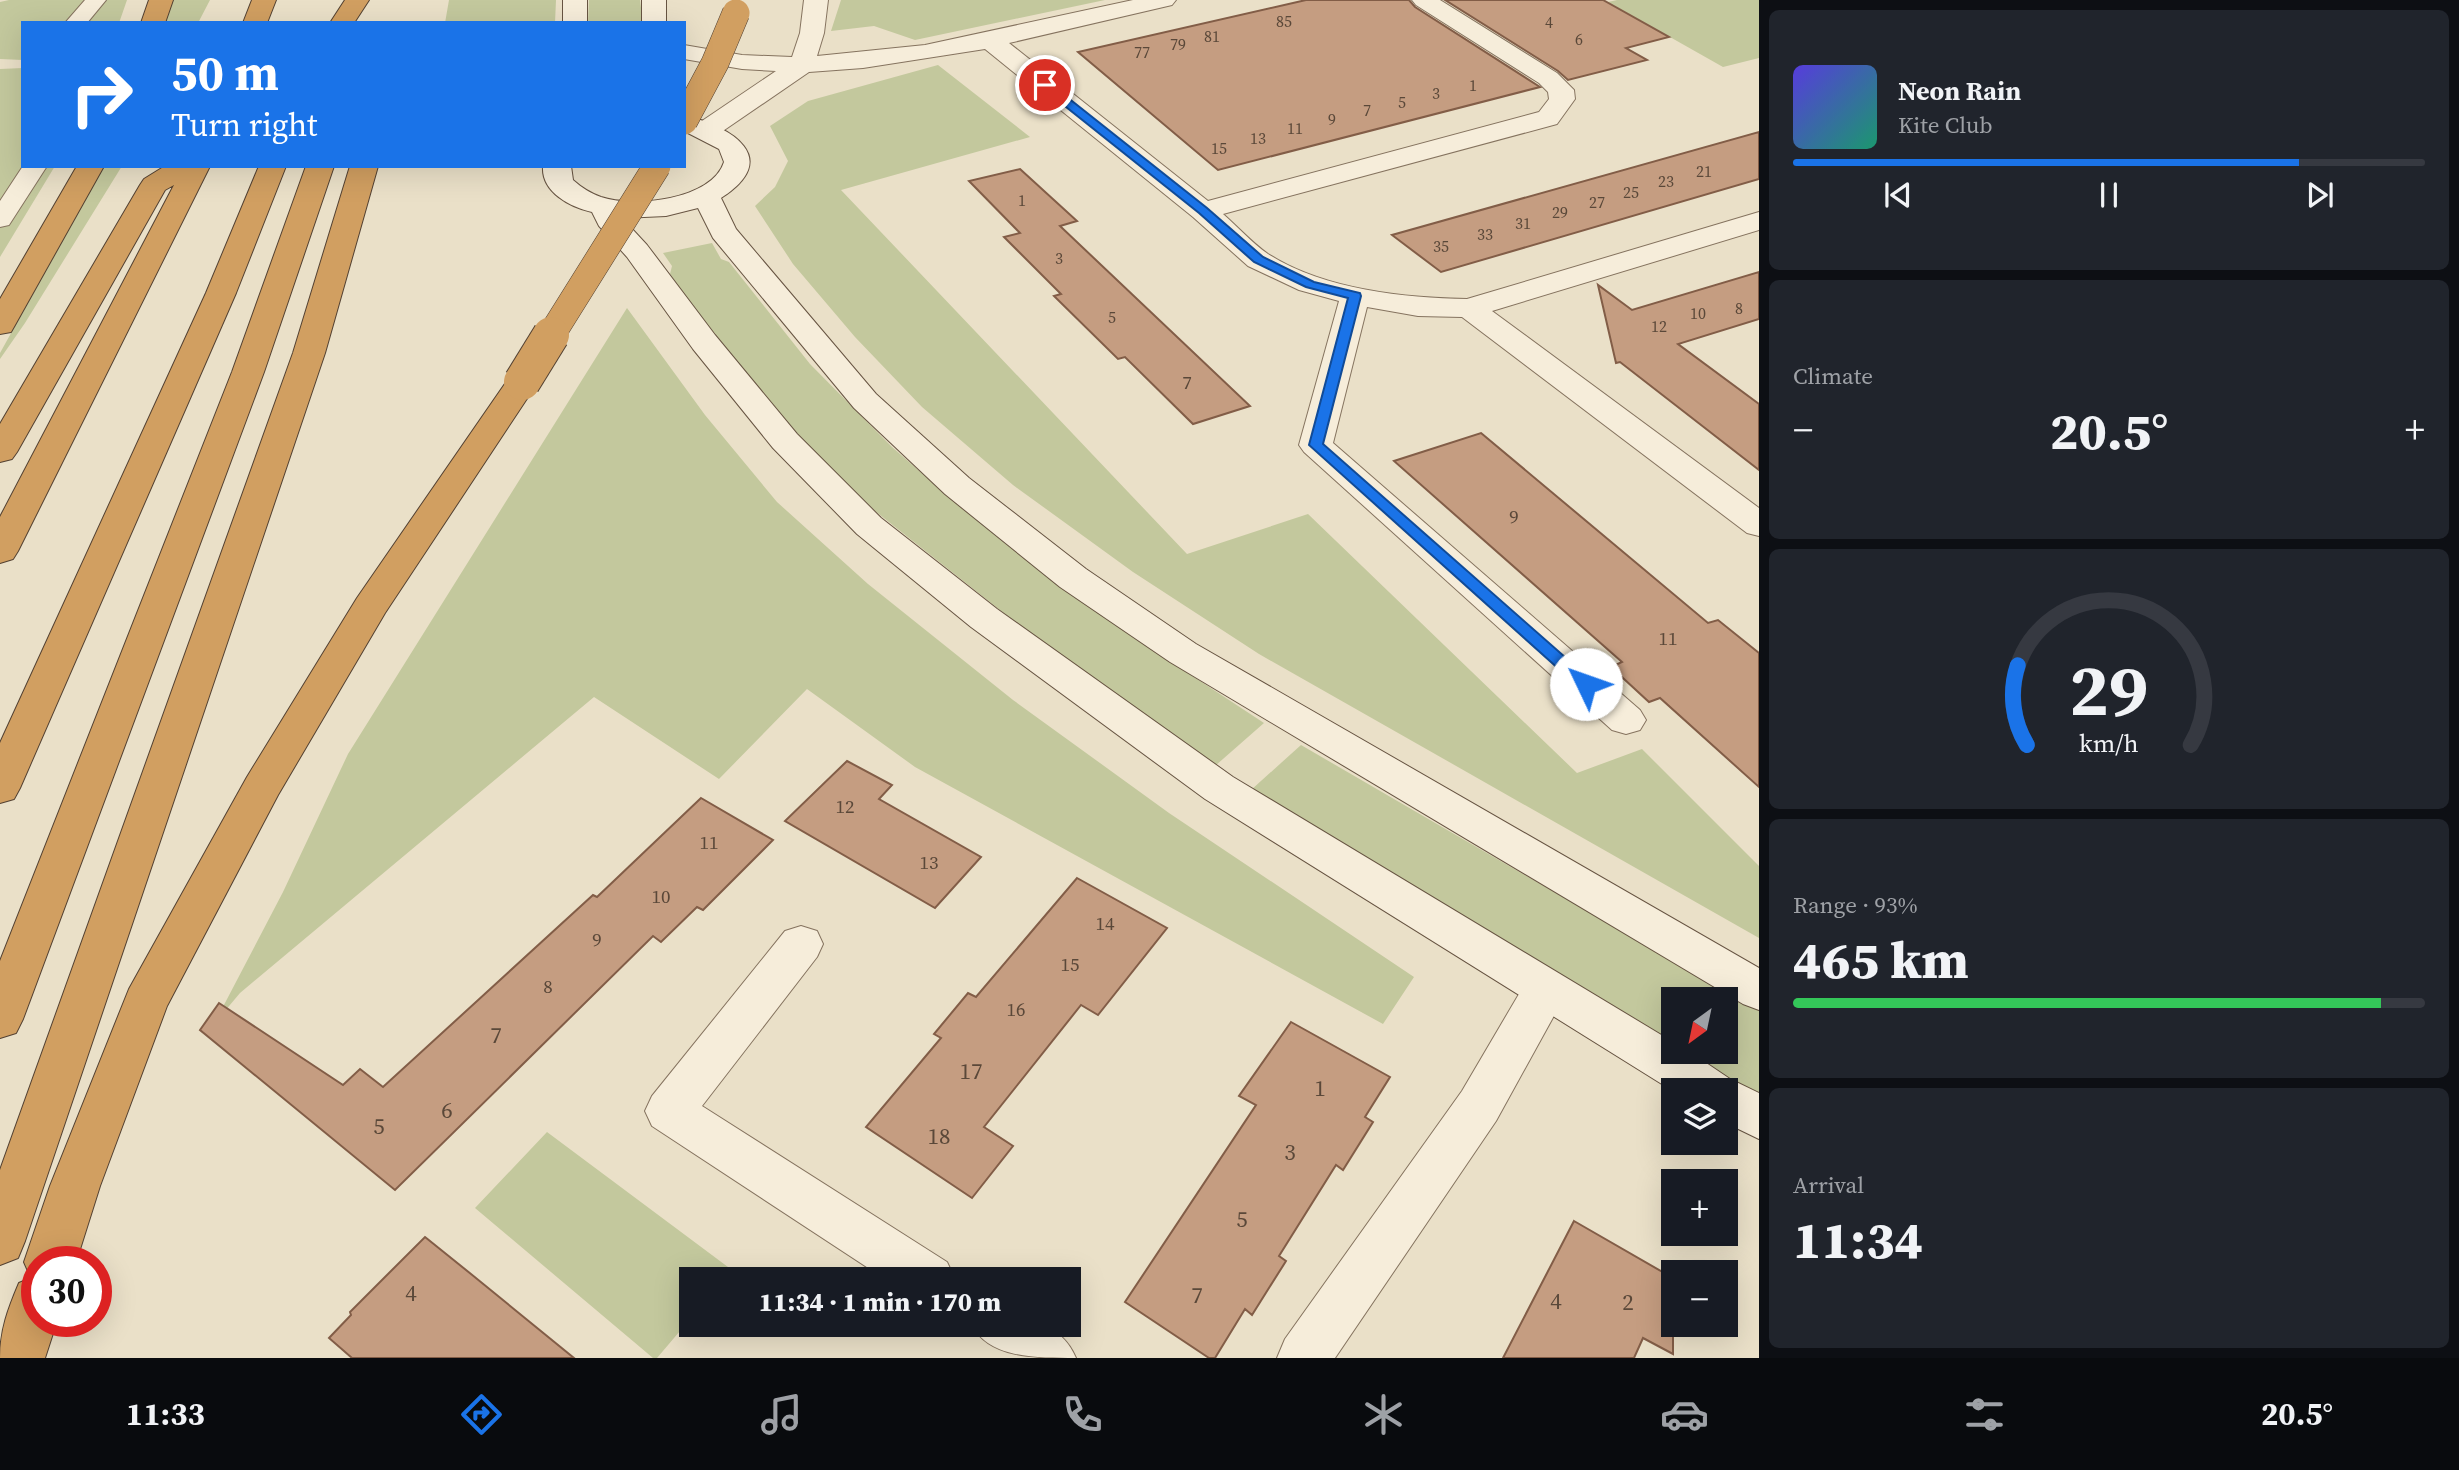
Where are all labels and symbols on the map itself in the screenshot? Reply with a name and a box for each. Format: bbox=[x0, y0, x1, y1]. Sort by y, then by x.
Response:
house number: 85 bbox=[1276, 10, 1292, 32]
house number: 4 bbox=[1545, 11, 1553, 33]
house number: 81 bbox=[1204, 25, 1220, 47]
house number: 6 bbox=[1575, 28, 1583, 50]
house number: 79 bbox=[1170, 33, 1186, 55]
house number: 77 bbox=[1134, 41, 1150, 63]
pin bbox=[1015, 55, 1075, 115]
house number: 1 bbox=[1469, 74, 1477, 96]
house number: 3 bbox=[1432, 82, 1440, 104]
house number: 5 bbox=[1398, 91, 1406, 113]
house number: 7 bbox=[1363, 99, 1371, 121]
house number: 9 bbox=[1328, 108, 1336, 130]
house number: 11 bbox=[1287, 117, 1303, 139]
house number: 13 bbox=[1250, 127, 1266, 149]
house number: 15 bbox=[1211, 137, 1227, 159]
house number: 21 bbox=[1696, 160, 1712, 182]
house number: 23 bbox=[1658, 170, 1674, 192]
house number: 25 bbox=[1623, 181, 1639, 203]
house number: 1 bbox=[1018, 189, 1026, 211]
house number: 27 bbox=[1589, 191, 1605, 213]
house number: 29 bbox=[1552, 201, 1568, 223]
house number: 31 bbox=[1515, 212, 1531, 234]
house number: 33 bbox=[1477, 223, 1493, 245]
house number: 35 bbox=[1433, 235, 1449, 257]
house number: 3 bbox=[1055, 247, 1063, 269]
house number: 8 bbox=[1735, 297, 1743, 319]
house number: 10 bbox=[1690, 302, 1706, 324]
house number: 5 bbox=[1108, 306, 1116, 328]
house number: 12 bbox=[1651, 315, 1667, 337]
house number: 7 bbox=[1182, 369, 1192, 395]
house number: 9 bbox=[1509, 503, 1519, 529]
house number: 11 bbox=[1658, 625, 1678, 651]
position arrow bbox=[1549, 647, 1623, 721]
house number: 12 bbox=[835, 793, 855, 819]
house number: 11 bbox=[699, 829, 719, 855]
house number: 13 bbox=[919, 849, 939, 875]
house number: 10 bbox=[651, 883, 671, 909]
house number: 14 bbox=[1095, 910, 1115, 936]
house number: 9 bbox=[592, 926, 602, 952]
house number: 15 bbox=[1060, 951, 1080, 977]
house number: 8 bbox=[543, 973, 553, 999]
north arrow bbox=[1661, 987, 1738, 1064]
house number: 16 bbox=[1006, 996, 1026, 1022]
house number: 7 bbox=[490, 1019, 502, 1051]
house number: 17 bbox=[960, 1055, 983, 1087]
house number: 1 bbox=[1314, 1072, 1326, 1104]
house number: 6 bbox=[441, 1094, 453, 1126]
house number: 5 bbox=[373, 1110, 385, 1142]
house number: 18 bbox=[928, 1120, 951, 1152]
house number: 3 bbox=[1284, 1136, 1296, 1168]
house number: 5 bbox=[1236, 1203, 1248, 1235]
speed limit sign: 30 bbox=[21, 1246, 112, 1337]
house number: 4 bbox=[405, 1277, 417, 1309]
house number: 7 bbox=[1191, 1279, 1203, 1311]
house number: 4 bbox=[1550, 1285, 1562, 1317]
house number: 2 bbox=[1622, 1286, 1634, 1318]

